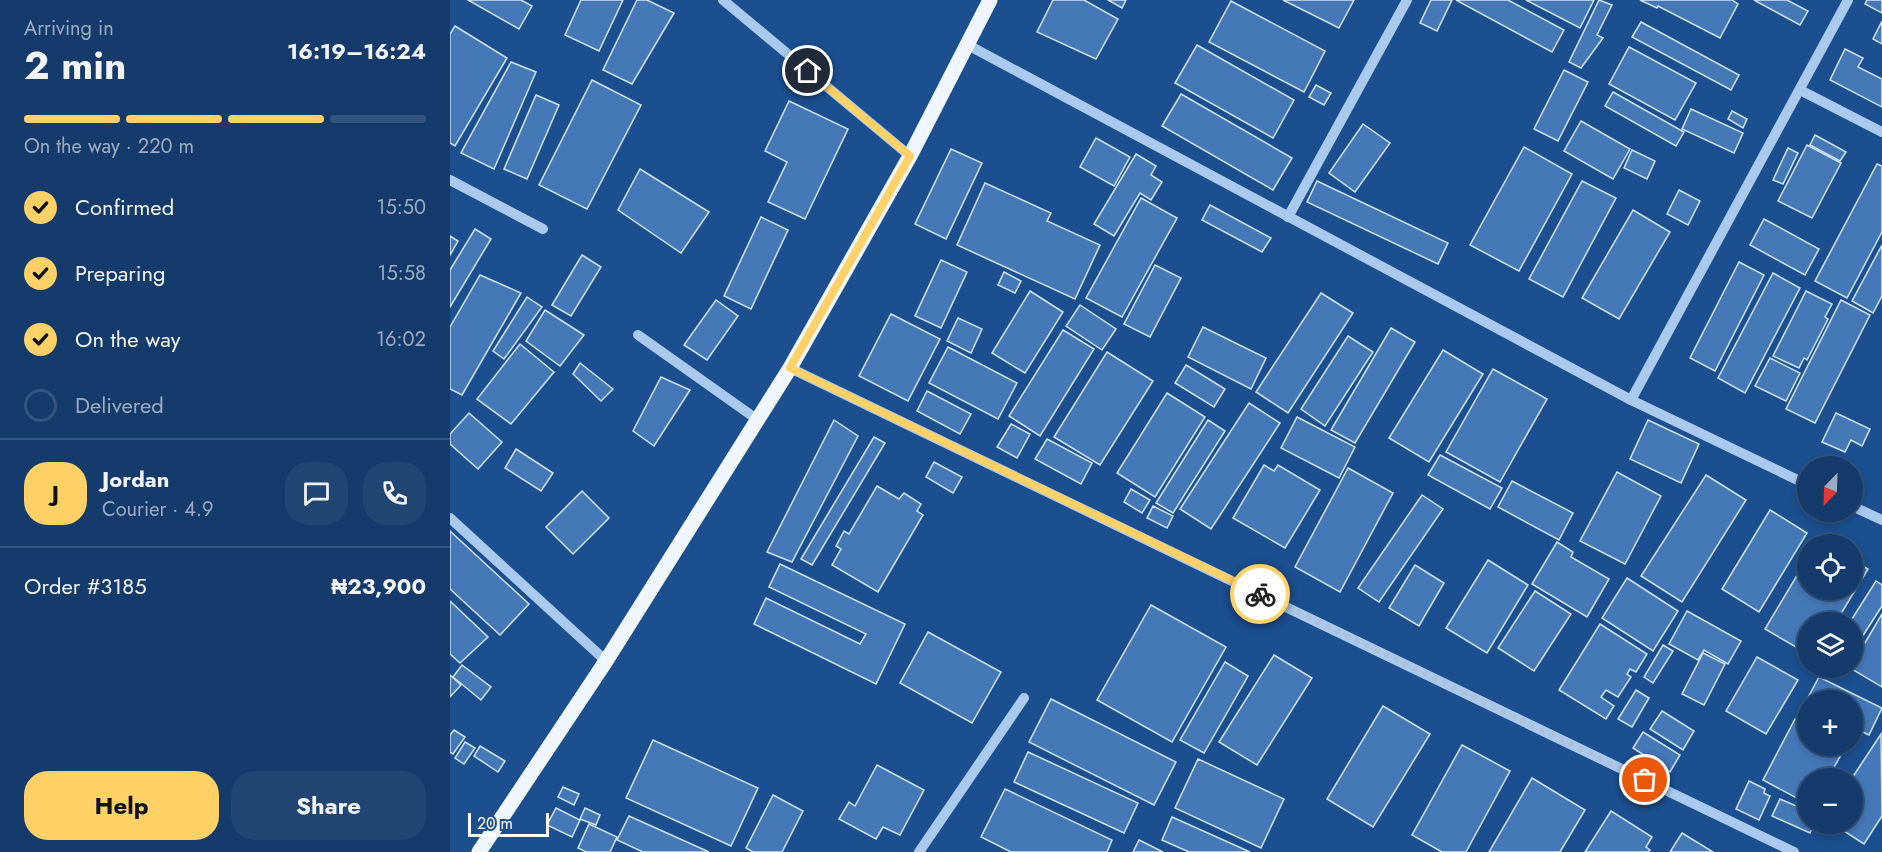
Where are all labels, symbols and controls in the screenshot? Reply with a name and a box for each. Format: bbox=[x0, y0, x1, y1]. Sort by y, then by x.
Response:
text: Arriving in bbox=[24, 14, 114, 43]
text: 16:19–16:24 bbox=[287, 35, 426, 67]
text: 2 min bbox=[24, 37, 126, 94]
pin bbox=[782, 45, 833, 96]
icon: home bbox=[791, 54, 824, 87]
text: On the way · 220 m bbox=[24, 132, 194, 161]
icon: check bbox=[24, 191, 57, 224]
text: Confirmed bbox=[75, 191, 174, 223]
text: 15:50 bbox=[376, 193, 426, 222]
icon: check bbox=[24, 257, 57, 290]
text: Preparing bbox=[75, 257, 166, 289]
text: 15:58 bbox=[378, 259, 426, 288]
icon: check bbox=[24, 323, 57, 356]
text: On the way bbox=[75, 323, 180, 355]
text: 16:02 bbox=[376, 325, 426, 354]
text: Delivered bbox=[75, 389, 164, 421]
north arrow bbox=[1797, 456, 1863, 522]
map controls bbox=[1797, 456, 1863, 834]
button: chat bbox=[285, 462, 348, 525]
button: phone bbox=[363, 462, 426, 525]
text: Jordan bbox=[102, 463, 169, 495]
text: J bbox=[52, 477, 59, 509]
text: Courier · 4.9 bbox=[102, 495, 214, 524]
button: locate bbox=[1797, 534, 1863, 600]
courier bbox=[1230, 564, 1290, 624]
text: Order #3185 bbox=[24, 570, 147, 602]
text: ₦23,900 bbox=[331, 570, 426, 602]
icon: bike bbox=[1244, 578, 1277, 611]
button: layers bbox=[1797, 612, 1863, 678]
button: + bbox=[1797, 690, 1863, 756]
pin bbox=[1619, 754, 1670, 805]
icon: bag bbox=[1628, 763, 1661, 796]
button: − bbox=[1797, 768, 1863, 834]
button: Help bbox=[24, 771, 219, 840]
button: Share bbox=[231, 771, 426, 840]
scale bar bbox=[468, 810, 549, 838]
text: 20 m bbox=[477, 812, 513, 835]

